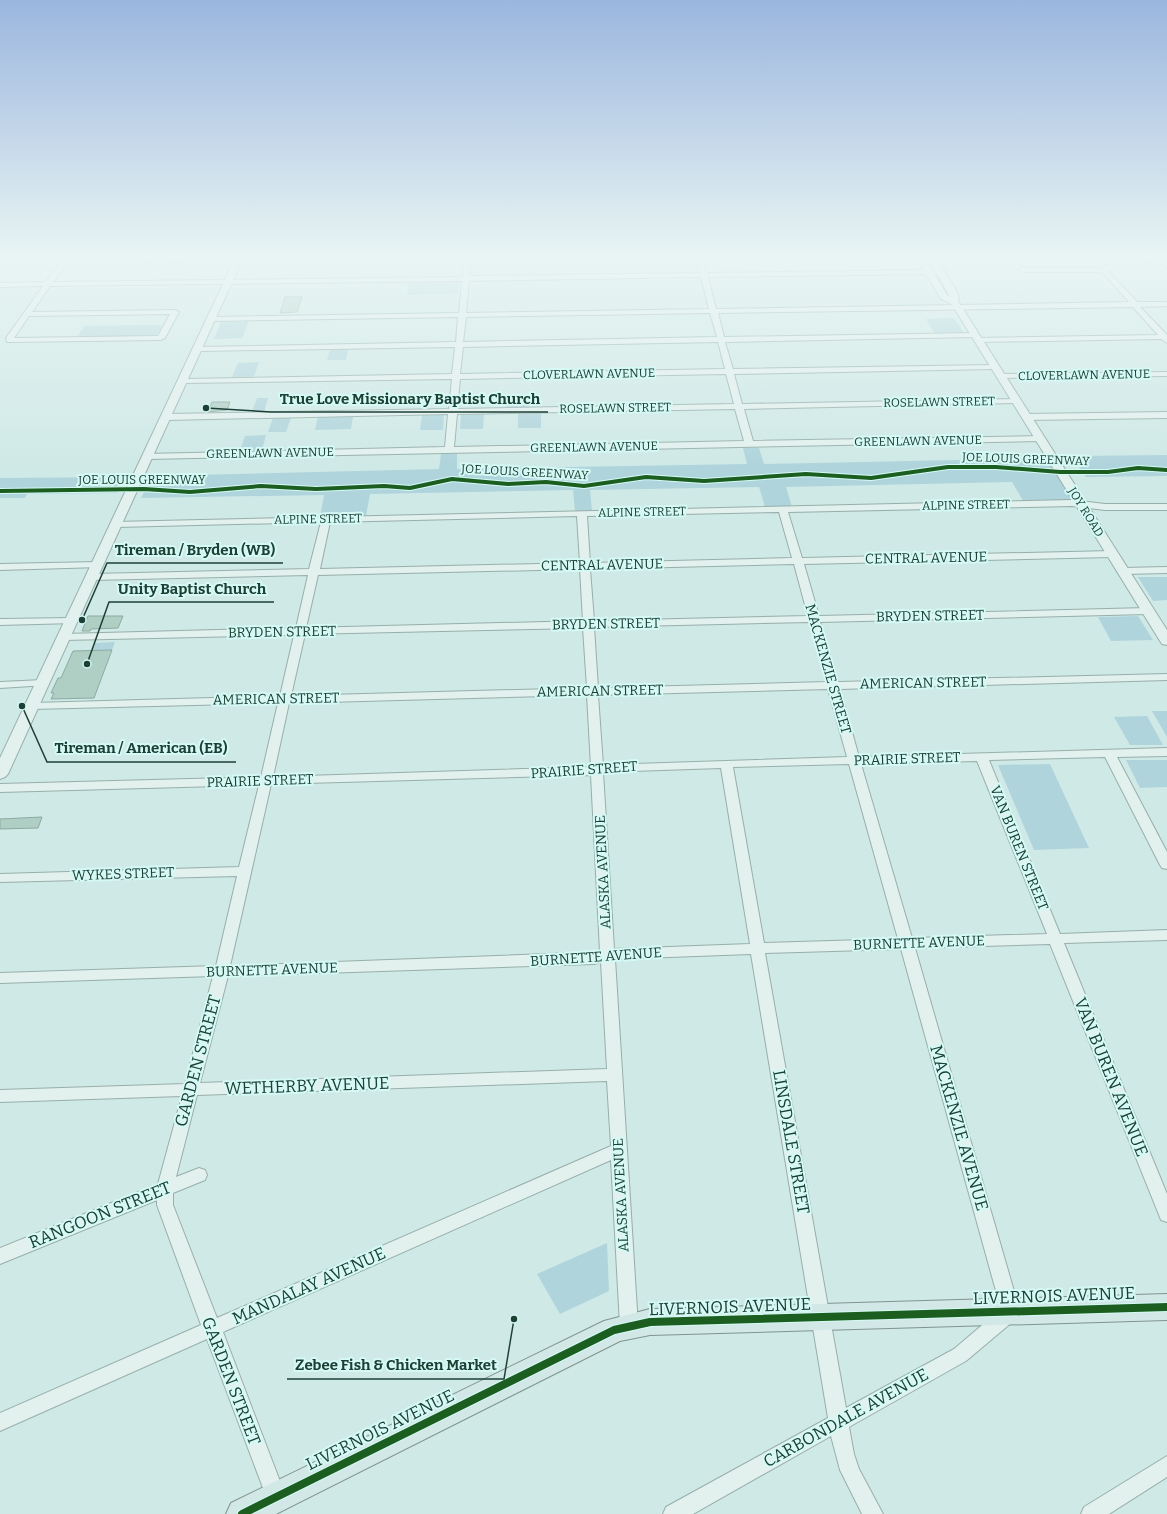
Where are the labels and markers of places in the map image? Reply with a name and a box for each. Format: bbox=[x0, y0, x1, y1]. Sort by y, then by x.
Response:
callout: True Love Missionary Baptist Church bbox=[271, 385, 548, 412]
callout: Tireman / Bryden (WB) bbox=[107, 536, 283, 563]
callout: Unity Baptist Church bbox=[109, 575, 274, 602]
callout: Tireman / American (EB) bbox=[47, 735, 236, 762]
callout: Zebee Fish & Chicken Market bbox=[287, 1352, 504, 1379]

